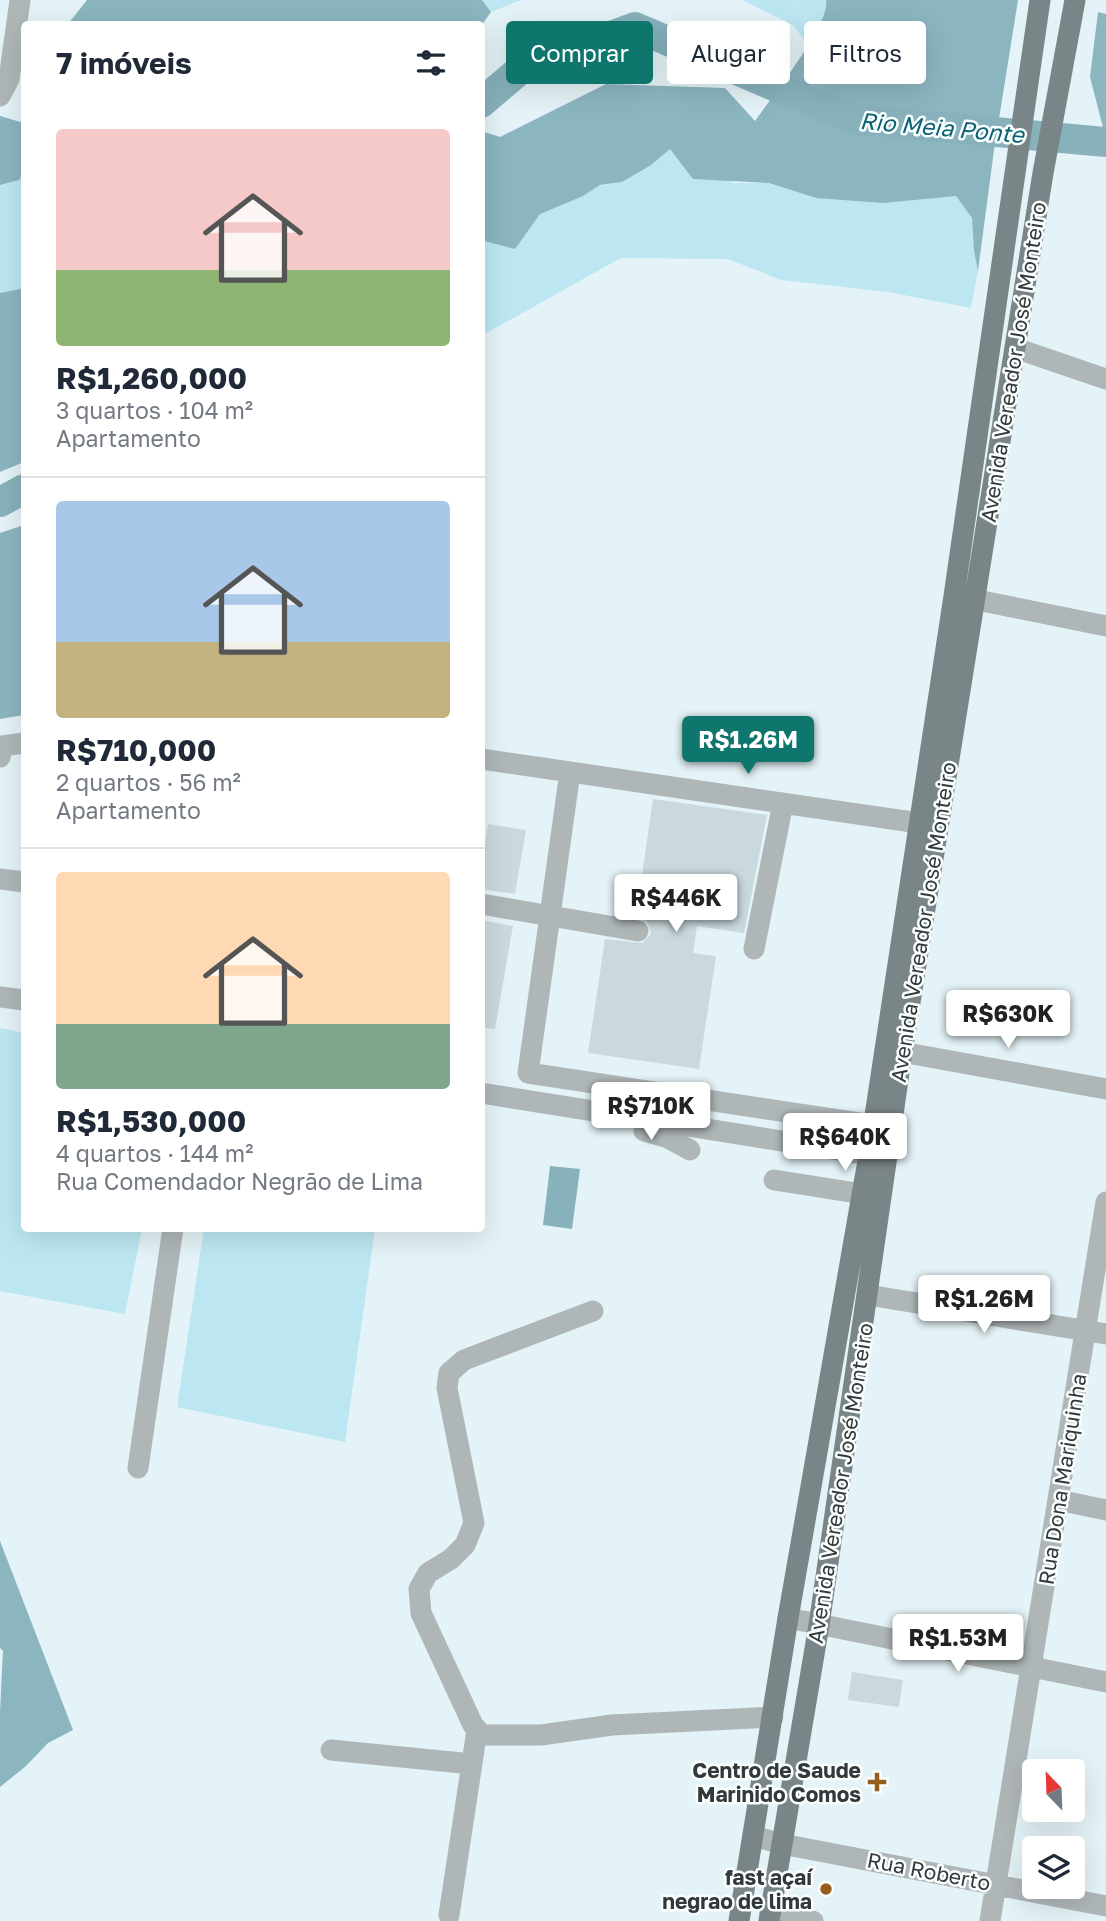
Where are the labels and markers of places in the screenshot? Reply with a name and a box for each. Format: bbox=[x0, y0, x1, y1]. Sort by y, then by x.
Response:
pin: R$1.26M bbox=[683, 716, 813, 776]
pin: R$446K bbox=[619, 874, 733, 934]
pin: R$630K bbox=[951, 990, 1065, 1050]
pin: R$710K bbox=[594, 1082, 708, 1142]
pin: R$640K bbox=[788, 1114, 902, 1173]
pin: R$1.26M bbox=[919, 1276, 1049, 1335]
pin: R$1.53M bbox=[893, 1614, 1023, 1674]
place label: Centro de Saude Marinido Comos bbox=[692, 1757, 861, 1807]
marker: Centro de Saude Marinido Comos bbox=[867, 1772, 887, 1792]
place label: fast açaí negrao de lima bbox=[662, 1864, 814, 1914]
marker: fast açaí negrao de lima bbox=[818, 1881, 834, 1897]

